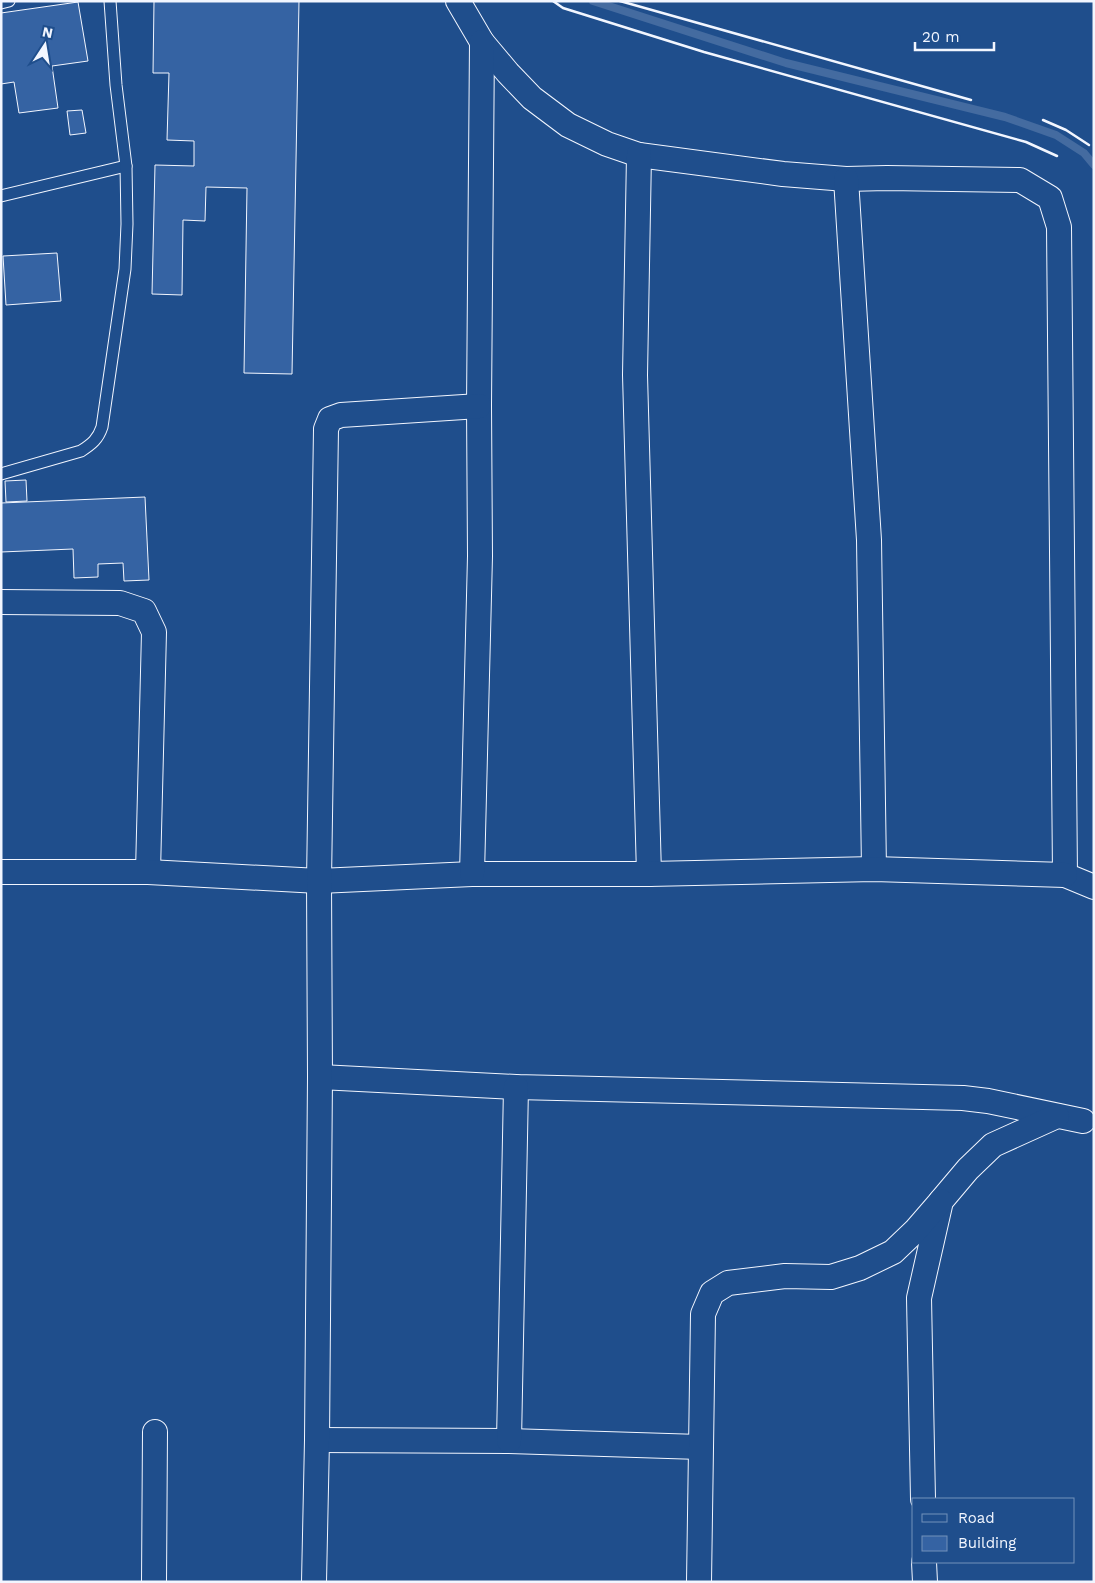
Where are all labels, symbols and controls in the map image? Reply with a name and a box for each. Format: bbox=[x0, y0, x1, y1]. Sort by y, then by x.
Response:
north arrow bbox=[20, 20, 70, 70]
scale bar bbox=[915, 20, 994, 52]
text: N bbox=[41, 23, 54, 41]
text: 20 m bbox=[922, 28, 960, 46]
legend bbox=[912, 1498, 1075, 1563]
text: Road bbox=[958, 1509, 995, 1527]
text: Building bbox=[958, 1534, 1016, 1552]

